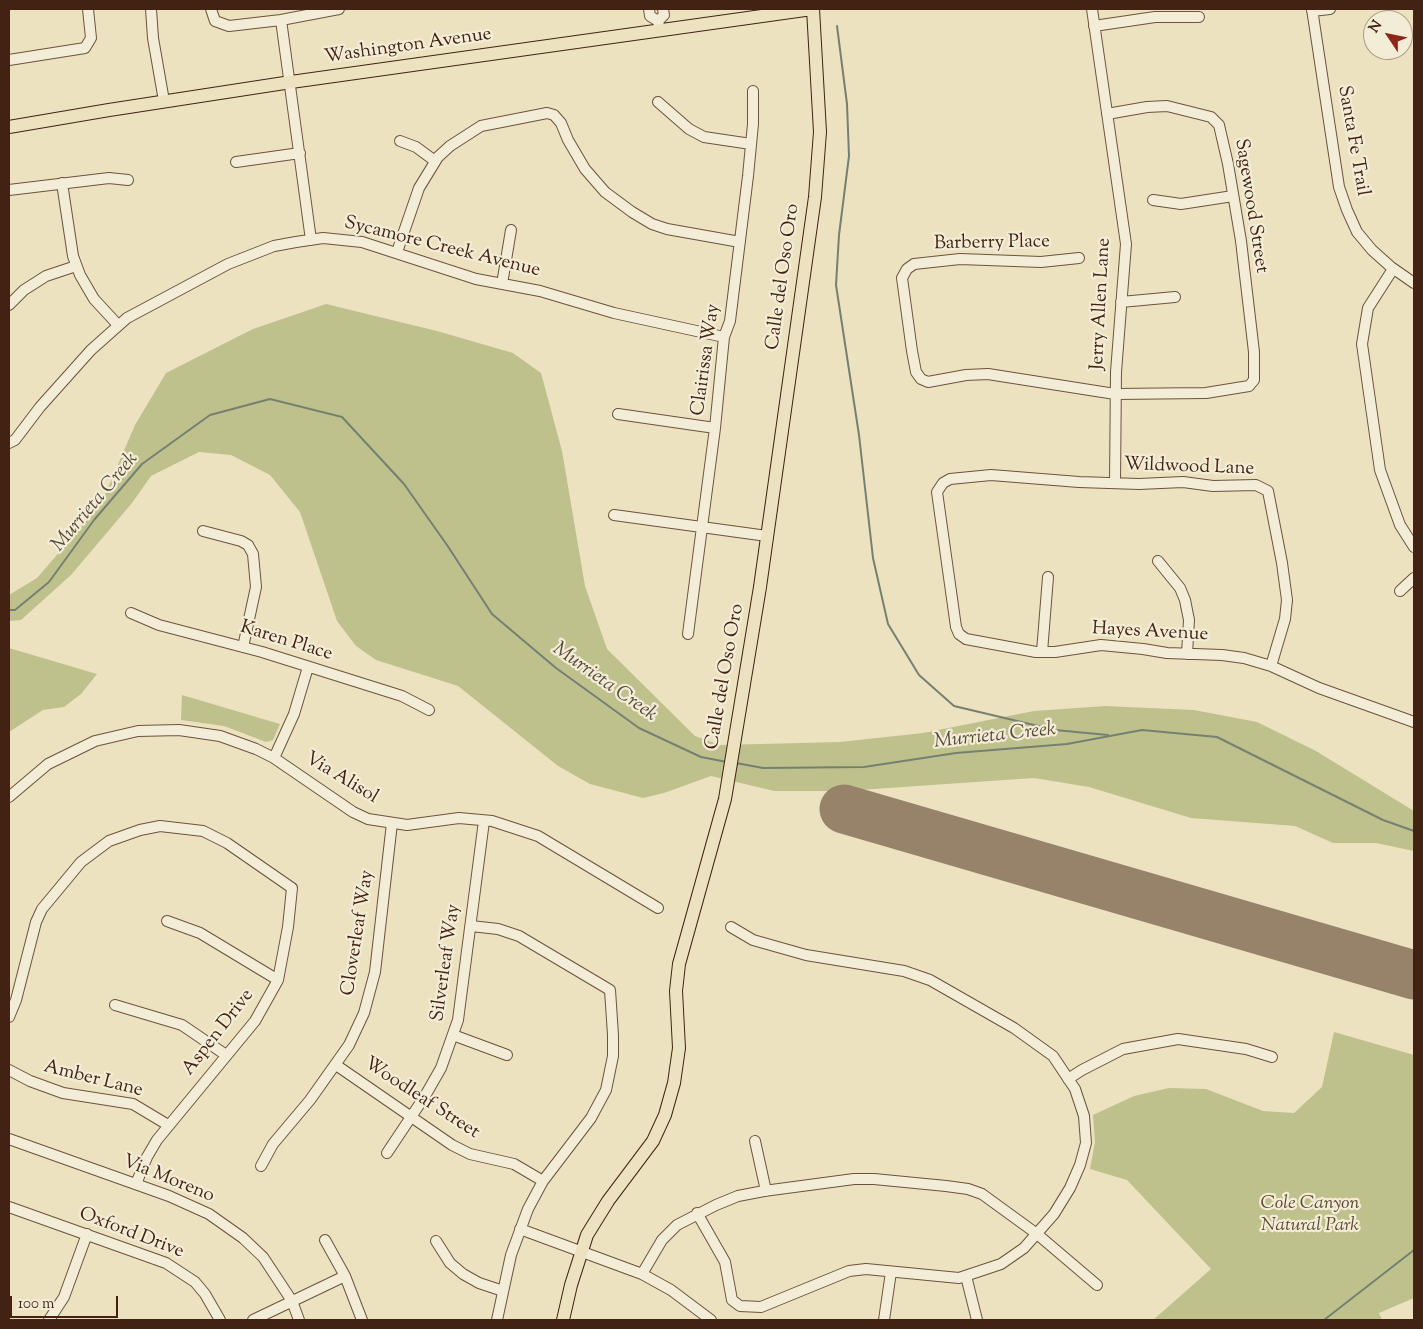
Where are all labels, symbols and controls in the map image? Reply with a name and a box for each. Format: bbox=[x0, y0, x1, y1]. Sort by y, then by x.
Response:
north arrow bbox=[1363, 10, 1413, 60]
text: N bbox=[1365, 17, 1388, 37]
street label: Washington Avenue bbox=[323, 24, 493, 70]
street label: Santa Fe Trail bbox=[1331, 84, 1373, 198]
street label: Sagewood Street bbox=[1228, 137, 1272, 275]
street label: Calle del Oso Oro bbox=[762, 202, 806, 352]
street label: Sycamore Creek Avenue bbox=[342, 213, 542, 283]
street label: Barberry Place bbox=[934, 232, 1050, 256]
street label: Jerry Allen Lane bbox=[1087, 237, 1117, 371]
street label: Clairissa Way bbox=[688, 303, 726, 417]
water label: Murrieta Creek bbox=[47, 448, 145, 558]
street label: Wildwood Lane bbox=[1123, 454, 1255, 482]
street label: Calle del Oso Oro bbox=[702, 602, 750, 752]
street label: Karen Place bbox=[237, 617, 335, 667]
street label: Hayes Avenue bbox=[1091, 619, 1209, 647]
water label: Murrieta Creek bbox=[547, 638, 661, 728]
water label: Murrieta Creek bbox=[933, 719, 1057, 755]
street label: Via Alisol bbox=[300, 748, 382, 810]
street label: Cloverleaf Way bbox=[338, 869, 380, 997]
street label: Silverleaf Way bbox=[427, 903, 467, 1023]
street label: Aspen Drive bbox=[178, 985, 260, 1081]
street label: Woodleaf Street bbox=[359, 1053, 483, 1145]
street label: Amber Lane bbox=[41, 1057, 145, 1103]
street label: Via Moreno bbox=[119, 1151, 217, 1209]
park label: Cole Canyon Natural Park bbox=[1261, 1194, 1359, 1238]
street label: Oxford Drive bbox=[75, 1204, 187, 1264]
scale bar bbox=[12, 1286, 120, 1318]
text: 100 m bbox=[18, 1294, 54, 1315]

